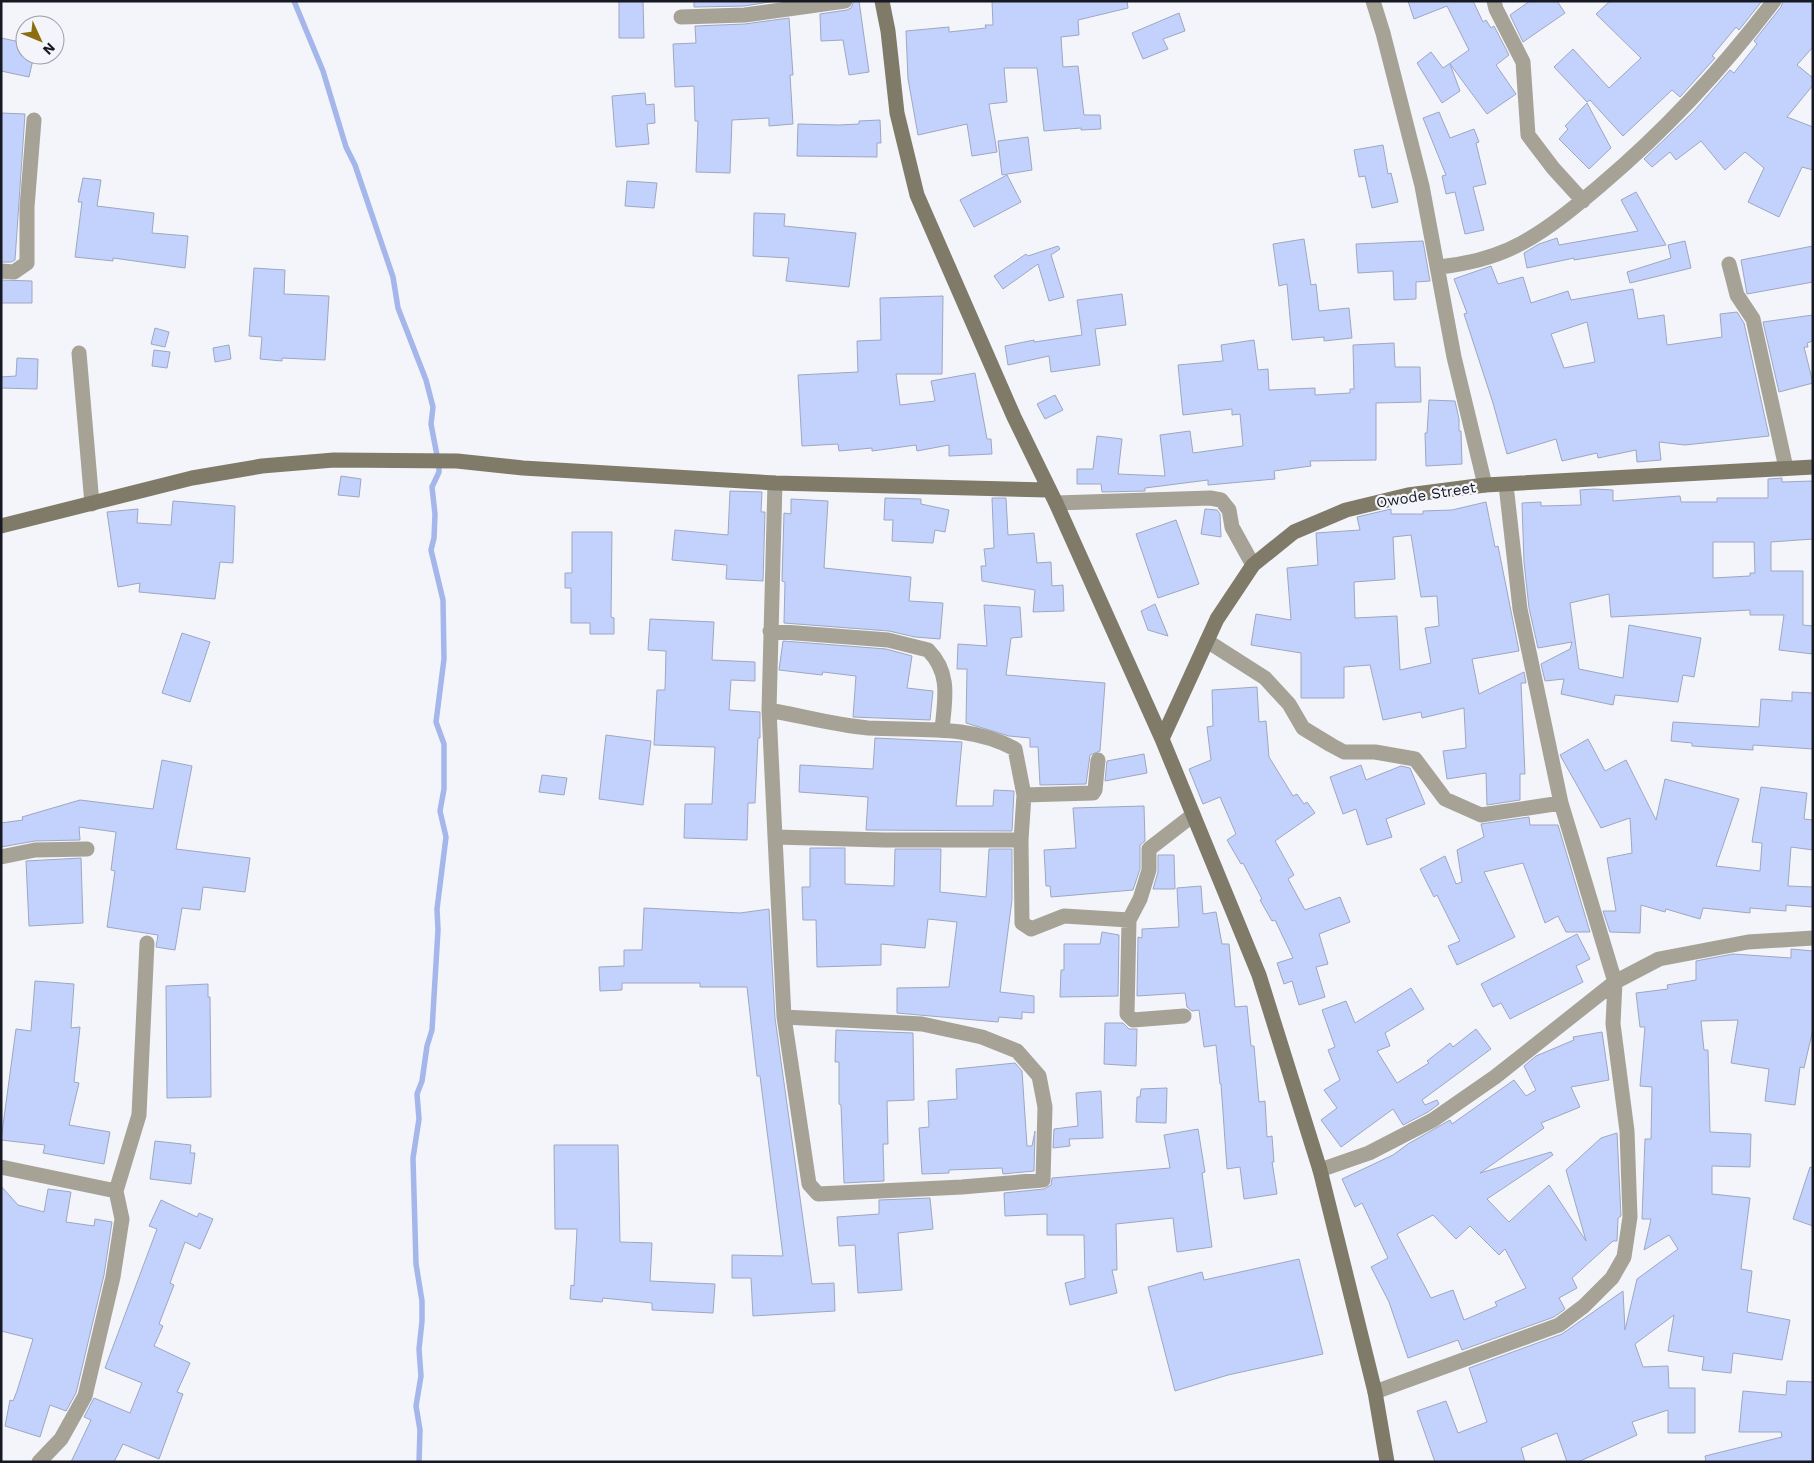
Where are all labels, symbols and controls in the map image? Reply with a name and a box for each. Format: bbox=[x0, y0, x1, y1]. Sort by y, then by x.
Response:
north arrow bbox=[15, 15, 65, 65]
text: N bbox=[40, 40, 59, 58]
street label: Owode Street bbox=[1375, 478, 1478, 512]

